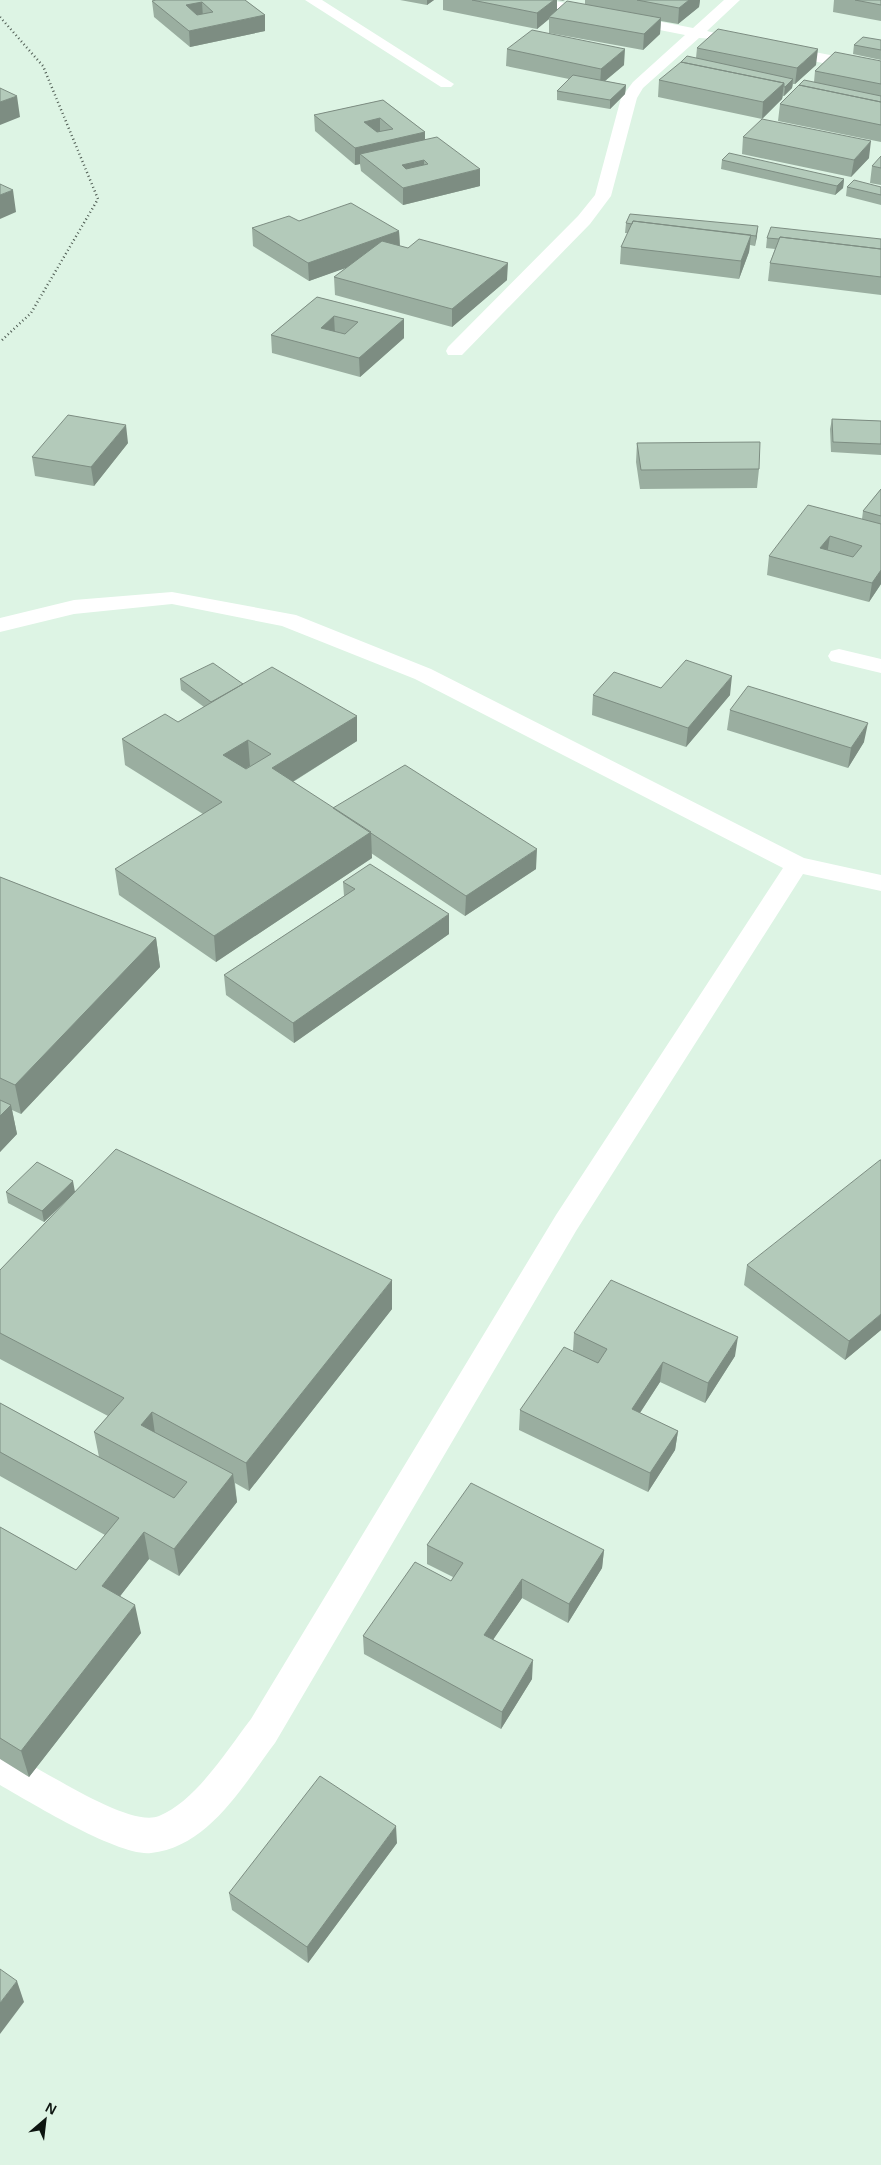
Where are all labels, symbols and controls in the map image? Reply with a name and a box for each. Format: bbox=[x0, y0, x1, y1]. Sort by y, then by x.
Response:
north arrow bbox=[20, 2095, 70, 2145]
text: N bbox=[43, 2099, 59, 2118]

